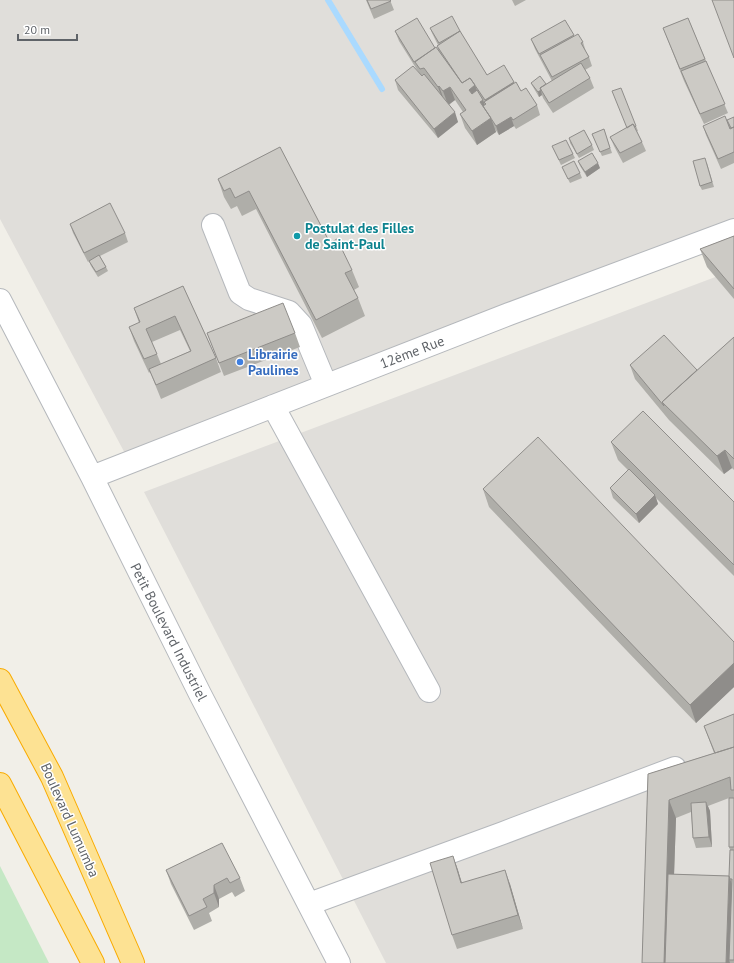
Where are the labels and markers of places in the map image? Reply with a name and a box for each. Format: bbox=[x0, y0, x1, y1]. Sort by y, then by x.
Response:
place label: Postulat des Filles de Saint-Paul bbox=[305, 219, 414, 253]
marker: Postulat des Filles de Saint-Paul bbox=[292, 231, 302, 241]
place label: Librairie Paulines bbox=[248, 345, 299, 379]
marker: Librairie Paulines bbox=[235, 357, 245, 367]

